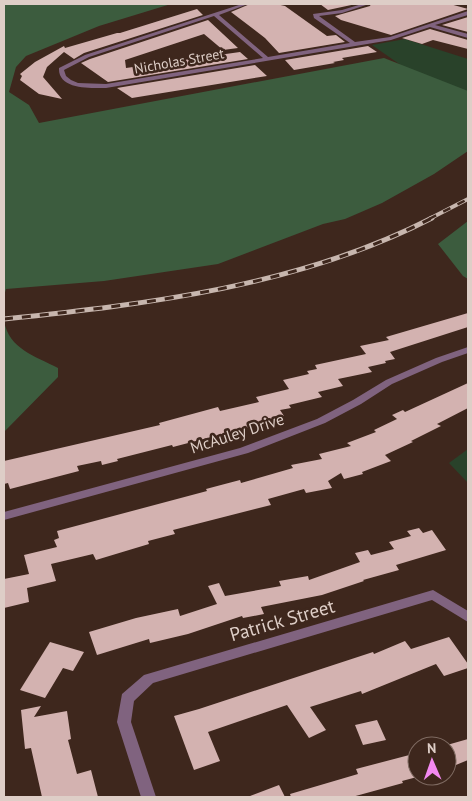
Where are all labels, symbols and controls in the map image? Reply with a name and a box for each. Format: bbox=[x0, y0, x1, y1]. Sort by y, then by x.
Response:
street label: Nicholas Street bbox=[133, 44, 226, 78]
street label: McAuley Drive bbox=[188, 408, 286, 458]
street label: Patrick Street bbox=[227, 593, 338, 646]
north arrow bbox=[407, 736, 457, 786]
text: N bbox=[427, 739, 436, 757]

